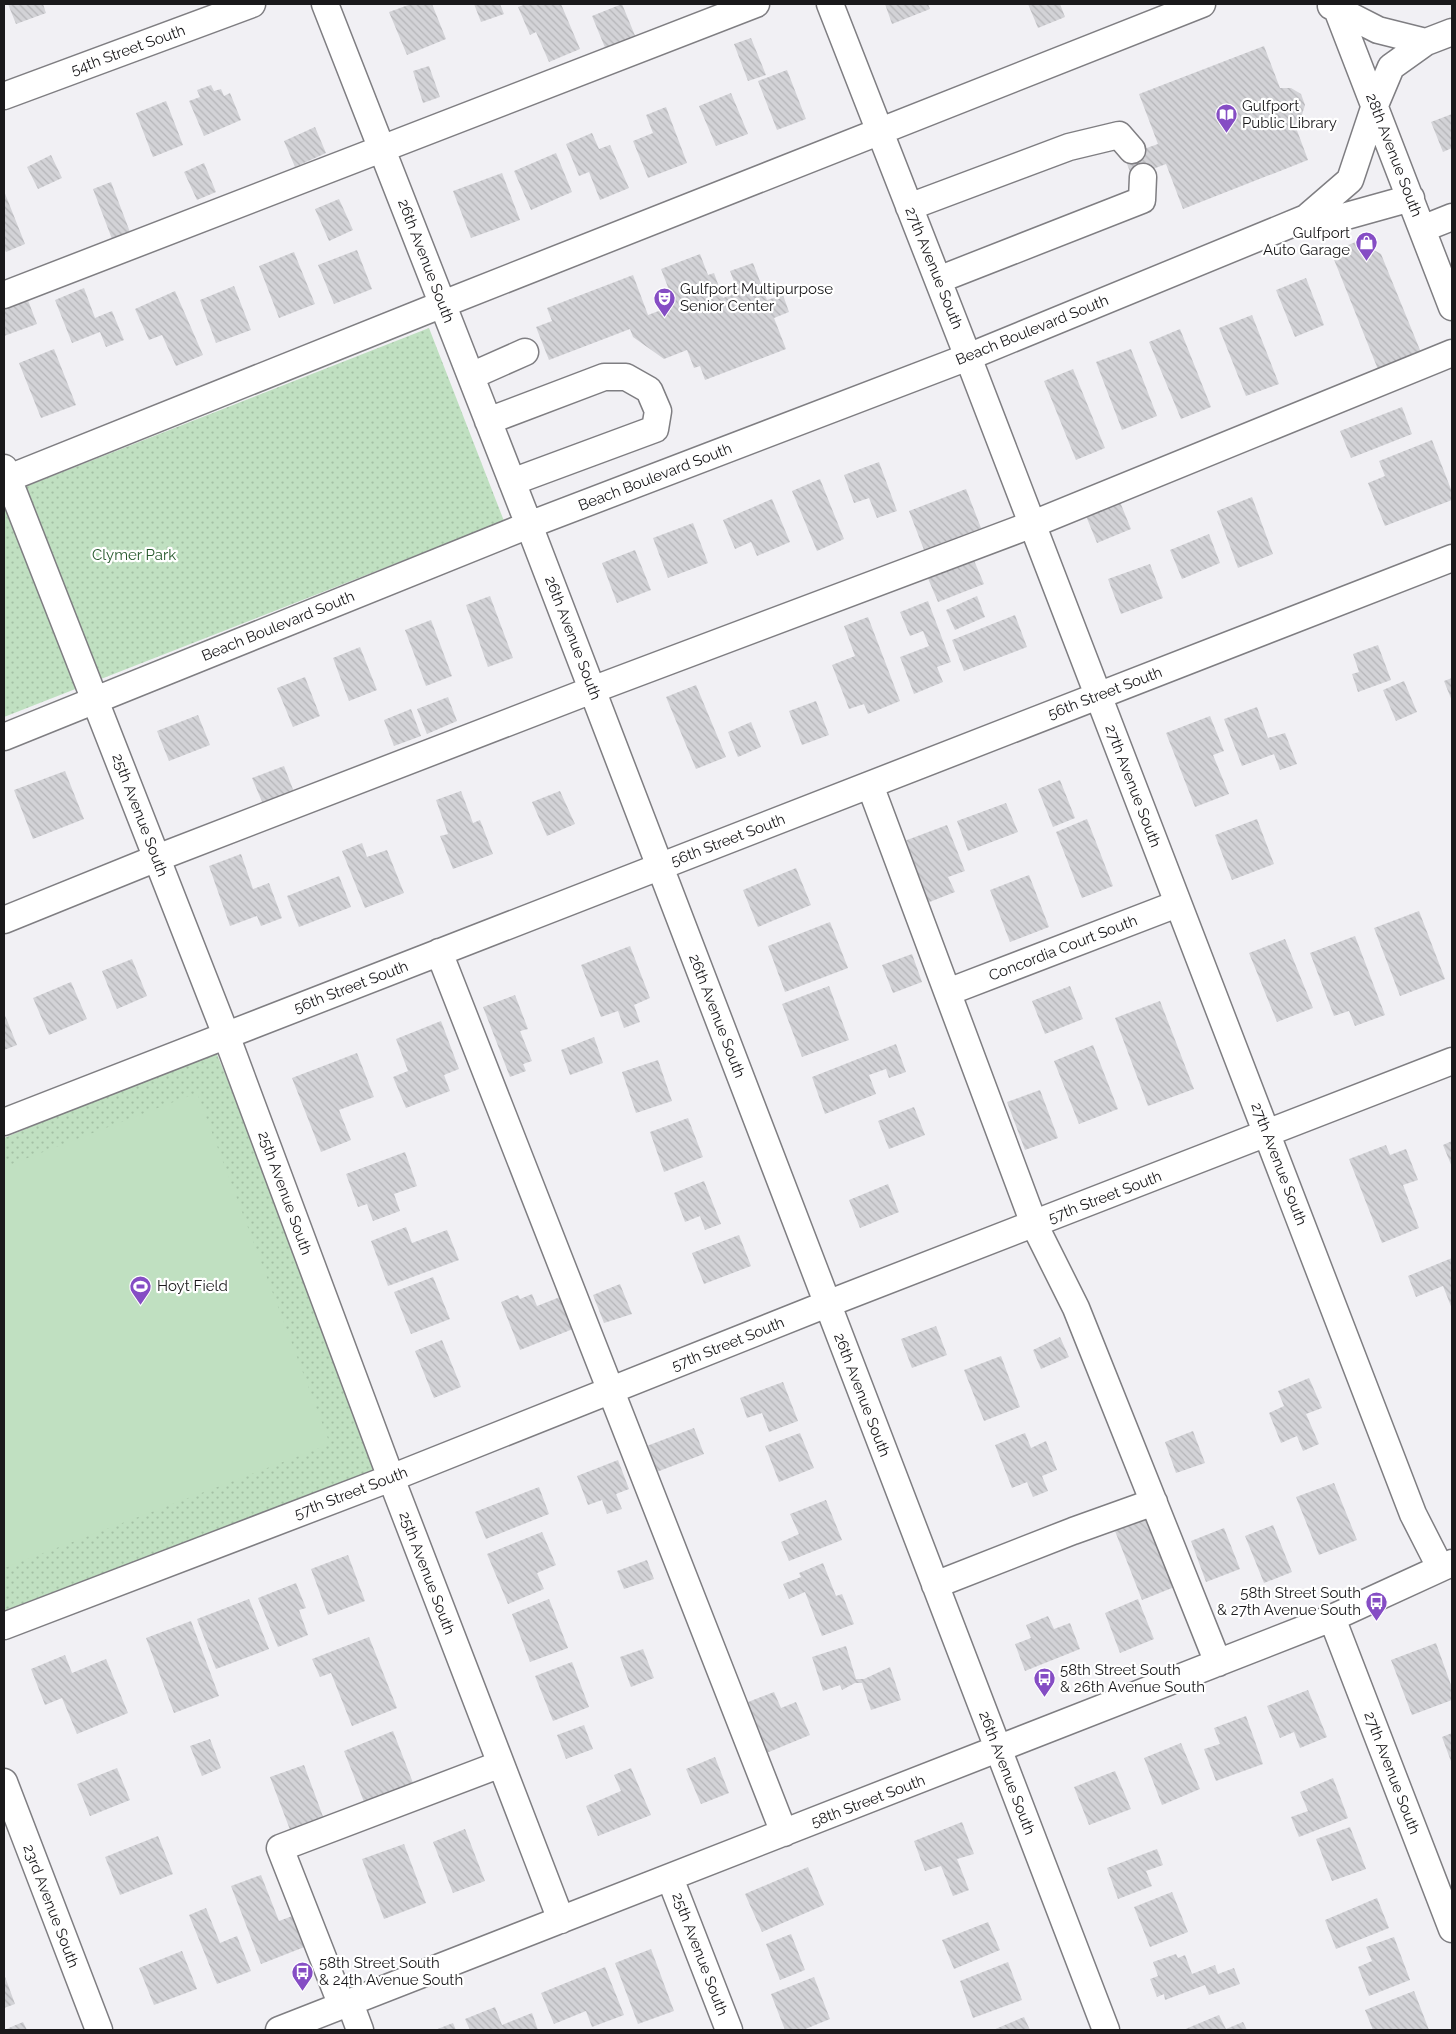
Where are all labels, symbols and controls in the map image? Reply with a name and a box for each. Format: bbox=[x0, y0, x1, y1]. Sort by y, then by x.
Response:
street label: 54th Street South bbox=[68, 21, 188, 79]
street label: 28th Avenue South bbox=[1362, 91, 1426, 219]
place label: Gulfport Public Library bbox=[1242, 97, 1337, 132]
library icon: Gulfport Public Library bbox=[1214, 103, 1238, 134]
street label: 26th Avenue South bbox=[394, 197, 458, 325]
street label: 27th Avenue South bbox=[901, 204, 967, 332]
place label: Gulfport Auto Garage bbox=[1263, 224, 1350, 259]
shop icon: Gulfport Auto Garage bbox=[1354, 230, 1378, 261]
place label: Gulfport Multipurpose Senior Center bbox=[680, 280, 833, 315]
theatre icon: Gulfport Multipurpose Senior Center bbox=[652, 286, 676, 317]
street label: Beach Boulevard South bbox=[953, 291, 1111, 369]
street label: Beach Boulevard South bbox=[576, 439, 734, 515]
park label: Clymer Park bbox=[92, 546, 176, 564]
street label: 26th Avenue South bbox=[541, 574, 605, 702]
street label: Beach Boulevard South bbox=[199, 587, 357, 665]
street label: 56th Street South bbox=[1045, 663, 1165, 723]
street label: 27th Avenue South bbox=[1101, 722, 1165, 850]
street label: 25th Avenue South bbox=[108, 751, 172, 879]
street label: 56th Street South bbox=[668, 810, 788, 870]
street label: Concordia Court South bbox=[986, 911, 1140, 985]
street label: 26th Avenue South bbox=[685, 952, 749, 1080]
street label: 56th Street South bbox=[291, 957, 411, 1017]
street label: 27th Avenue South bbox=[1247, 1100, 1311, 1228]
street label: 25th Avenue South bbox=[254, 1129, 316, 1257]
street label: 57th Street South bbox=[1046, 1167, 1164, 1227]
sports icon: Hoyt Field bbox=[129, 1274, 153, 1305]
place label: Hoyt Field bbox=[157, 1277, 228, 1295]
street label: 57th Street South bbox=[669, 1313, 787, 1375]
street label: 26th Avenue South bbox=[830, 1331, 894, 1459]
street label: 57th Street South bbox=[292, 1463, 410, 1523]
street label: 25th Avenue South bbox=[395, 1509, 459, 1637]
place label: 58th Street South & 27th Avenue South bbox=[1217, 1584, 1361, 1619]
bus stop icon: 58th Street South & 27th Avenue South bbox=[1365, 1590, 1389, 1621]
place label: 58th Street South & 26th Avenue South bbox=[1060, 1661, 1205, 1696]
bus stop icon: 58th Street South & 26th Avenue South bbox=[1032, 1667, 1056, 1698]
street label: 26th Avenue South bbox=[975, 1709, 1039, 1837]
street label: 27th Avenue South bbox=[1360, 1709, 1424, 1837]
street label: 58th Street South bbox=[808, 1771, 928, 1831]
street label: 23rd Avenue South bbox=[19, 1842, 83, 1970]
street label: 25th Avenue South bbox=[668, 1890, 732, 2018]
place label: 58th Street South & 24th Avenue South bbox=[319, 1954, 463, 1989]
bus stop icon: 58th Street South & 24th Avenue South bbox=[291, 1960, 315, 1991]

